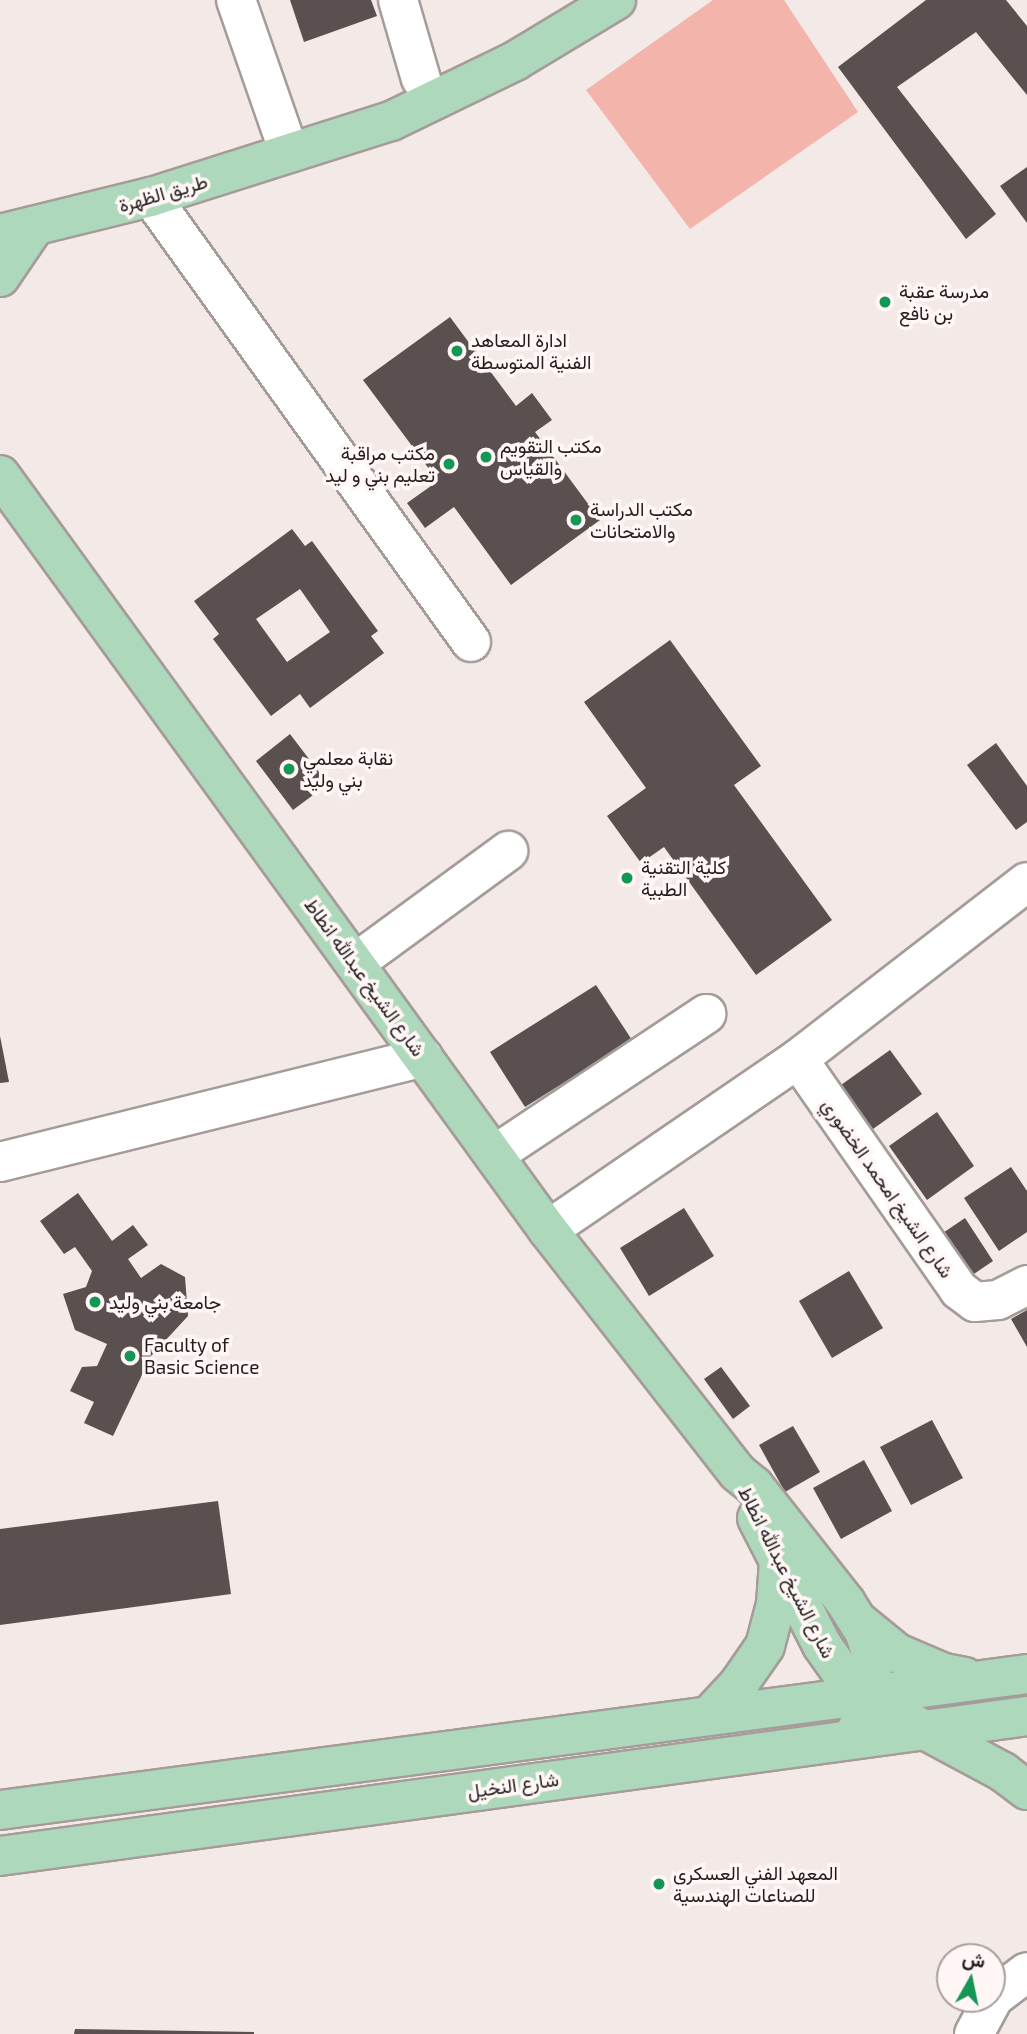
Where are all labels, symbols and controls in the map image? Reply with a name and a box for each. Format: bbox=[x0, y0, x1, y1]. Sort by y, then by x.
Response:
street label: طريق الظهرة bbox=[116, 169, 210, 217]
place label: مدرسة عقبة بن نافع bbox=[899, 280, 989, 324]
marker: مدرسة عقبة بن نافع bbox=[877, 294, 893, 310]
place label: ادارة المعاهد الفنية المتوسطة bbox=[471, 329, 591, 373]
marker: ادارة المعاهد الفنية المتوسطة bbox=[449, 343, 465, 359]
place label: مكتب التقويم والقياس bbox=[500, 435, 602, 479]
place label: مكتب مراقبة تعليم بني و ليد bbox=[325, 442, 435, 486]
marker: مكتب التقويم والقياس bbox=[478, 449, 494, 465]
marker: مكتب مراقبة تعليم بني و ليد bbox=[441, 456, 457, 472]
place label: مكتب الدراسة والامتحانات bbox=[590, 498, 693, 542]
marker: مكتب الدراسة والامتحانات bbox=[568, 512, 584, 528]
place label: نقابة معلمي بني وليد bbox=[303, 747, 393, 791]
marker: نقابة معلمي بني وليد bbox=[281, 761, 297, 777]
place label: كلية التقنية الطبية bbox=[641, 856, 726, 900]
marker: كلية التقنية الطبية bbox=[619, 870, 635, 886]
street label: شارع الشيخ عبدالله انطاط bbox=[300, 893, 430, 1061]
street label: شارع الشيخ امحمد الخضوري bbox=[817, 1094, 959, 1282]
place label: جامعة بني وليد bbox=[109, 1291, 221, 1313]
marker: جامعة بني وليد bbox=[87, 1294, 103, 1310]
place label: Faculty of Basic Science bbox=[144, 1334, 259, 1378]
marker: Faculty of Basic Science bbox=[122, 1348, 138, 1364]
street label: شارع الشيخ عبدالله انطاط bbox=[734, 1482, 840, 1662]
street label: شارع النخيل bbox=[466, 1767, 560, 1803]
place label: المعهد الفني العسكري للصناعات الهندسية bbox=[673, 1862, 838, 1906]
marker: المعهد الفني العسكري للصناعات الهندسية bbox=[651, 1876, 667, 1892]
north arrow bbox=[936, 1943, 1006, 2013]
text: ش bbox=[961, 1946, 987, 1972]

